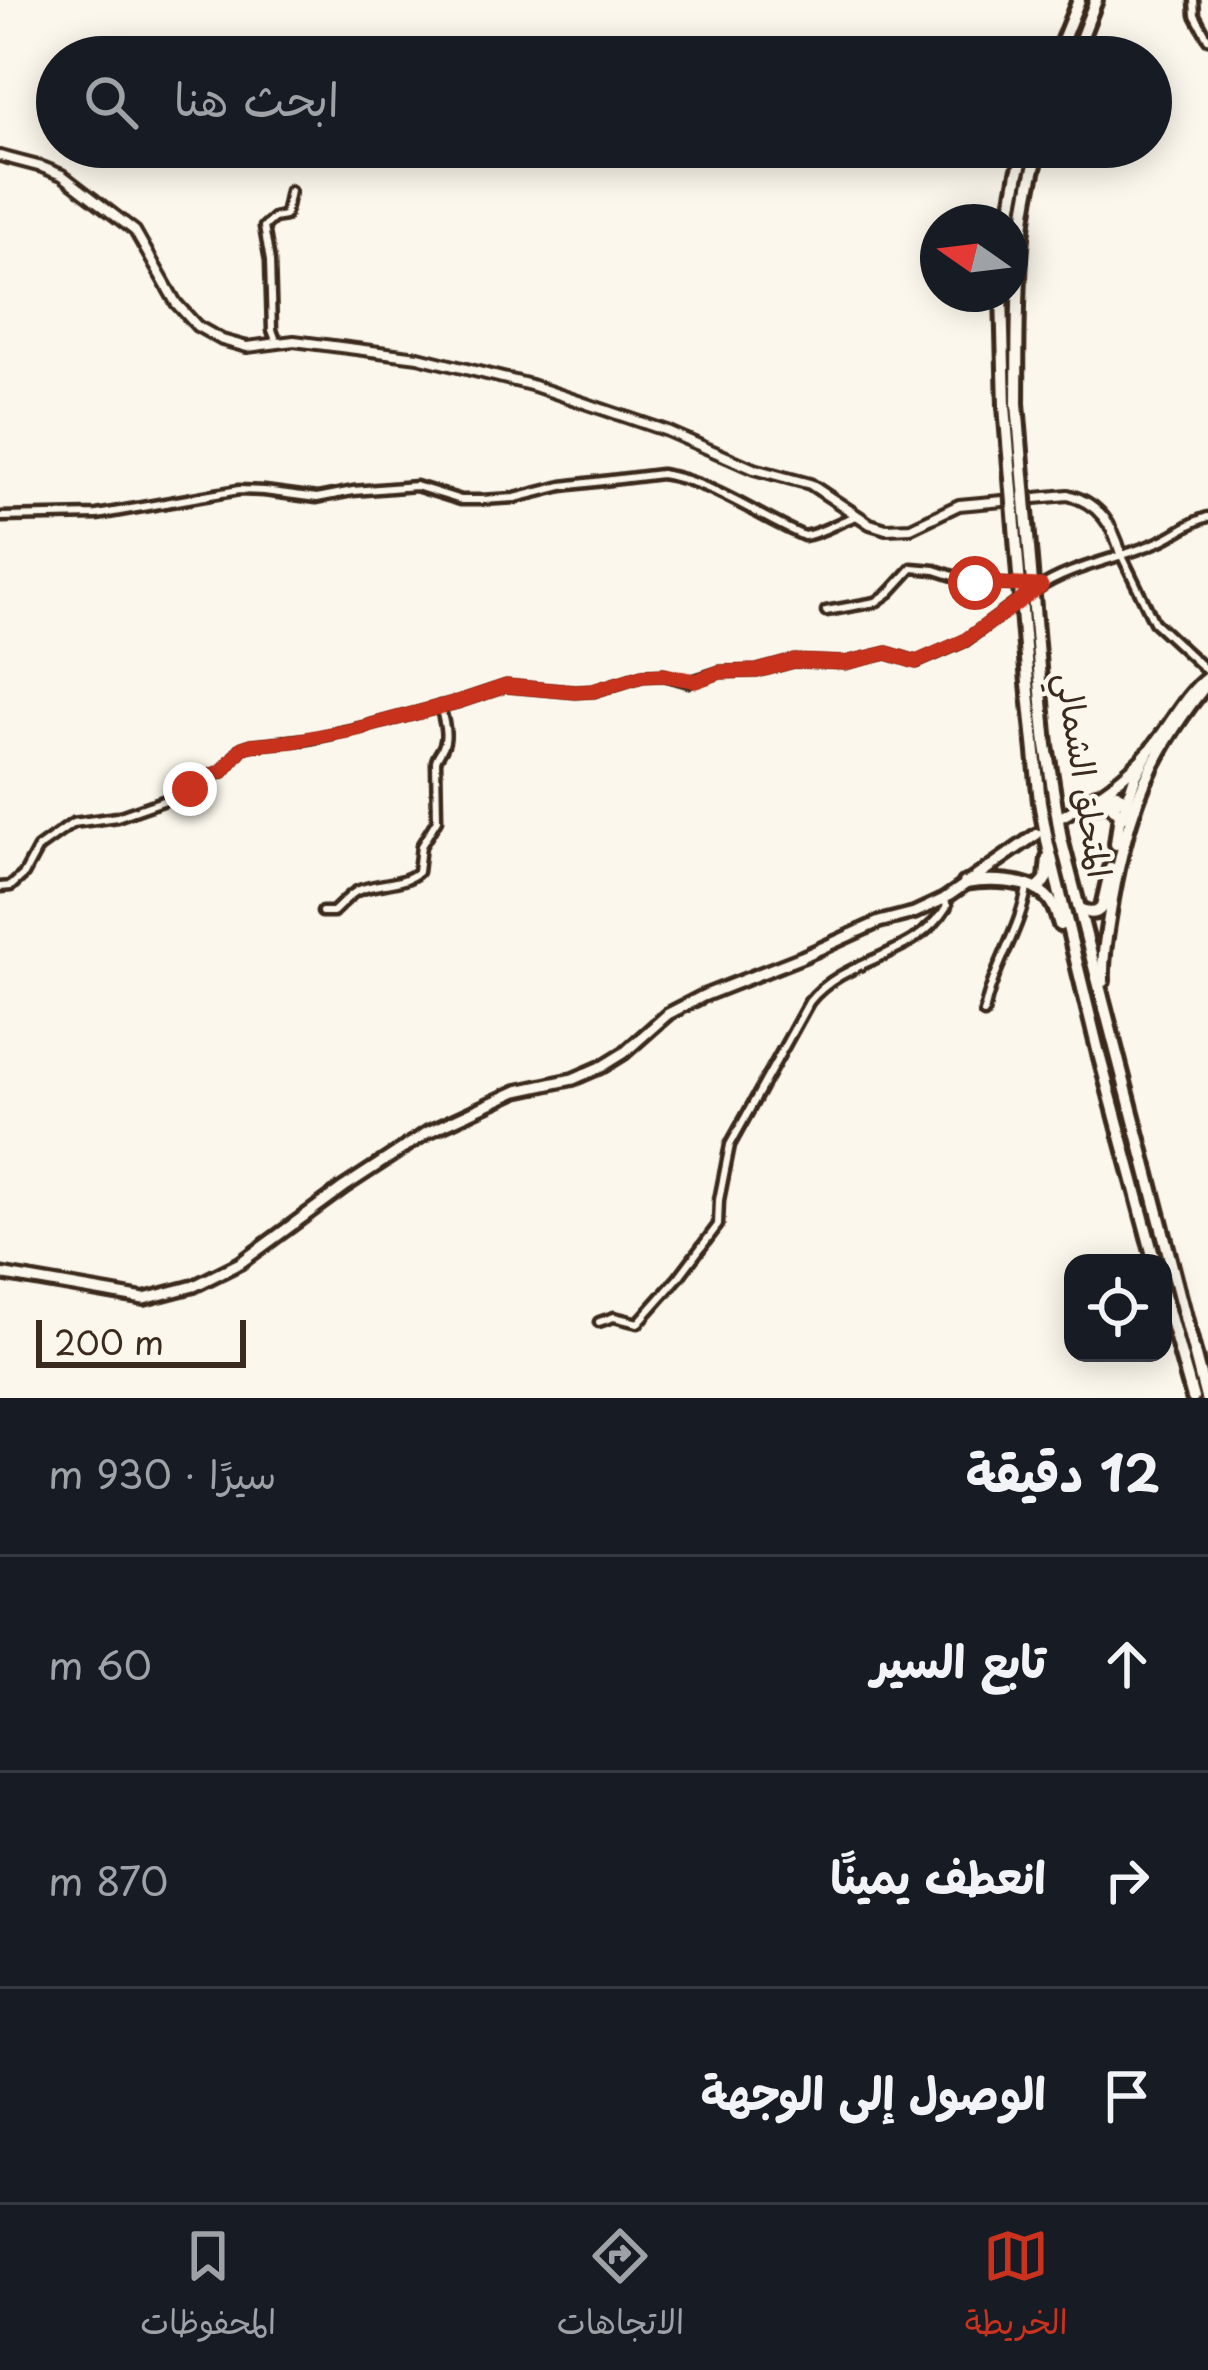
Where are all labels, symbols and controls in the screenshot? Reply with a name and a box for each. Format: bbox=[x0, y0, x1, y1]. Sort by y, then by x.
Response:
search box bbox=[36, 36, 1172, 168]
text: ابحث هنا bbox=[174, 63, 339, 131]
icon: search bbox=[78, 69, 144, 135]
north arrow bbox=[920, 204, 1028, 312]
route start bbox=[948, 556, 1002, 610]
street label: المتحلق الشمالي bbox=[1038, 668, 1127, 882]
route end bbox=[163, 762, 217, 816]
map controls bbox=[1064, 1254, 1172, 1362]
button: locate bbox=[1064, 1254, 1172, 1362]
scale bar bbox=[36, 1314, 246, 1367]
text: 200 m bbox=[54, 1316, 164, 1366]
text: 12 دقيقة bbox=[966, 1432, 1160, 1509]
text: سيرًا · 930 m bbox=[48, 1443, 277, 1502]
text: تابع السير bbox=[871, 1625, 1046, 1693]
icon: ahead bbox=[1094, 1631, 1160, 1697]
text: 60 m bbox=[48, 1634, 152, 1693]
text: انعطف يمينًا bbox=[831, 1841, 1046, 1909]
icon: right bbox=[1094, 1847, 1160, 1913]
text: 870 m bbox=[48, 1850, 169, 1909]
text: الوصول إلى الوجهة bbox=[701, 2057, 1046, 2125]
icon: arrive bbox=[1094, 2063, 1160, 2129]
tab: المحفوظات bbox=[140, 2223, 276, 2352]
tab: الاتجاهات bbox=[557, 2223, 684, 2352]
tab: الخريطة bbox=[965, 2223, 1068, 2352]

